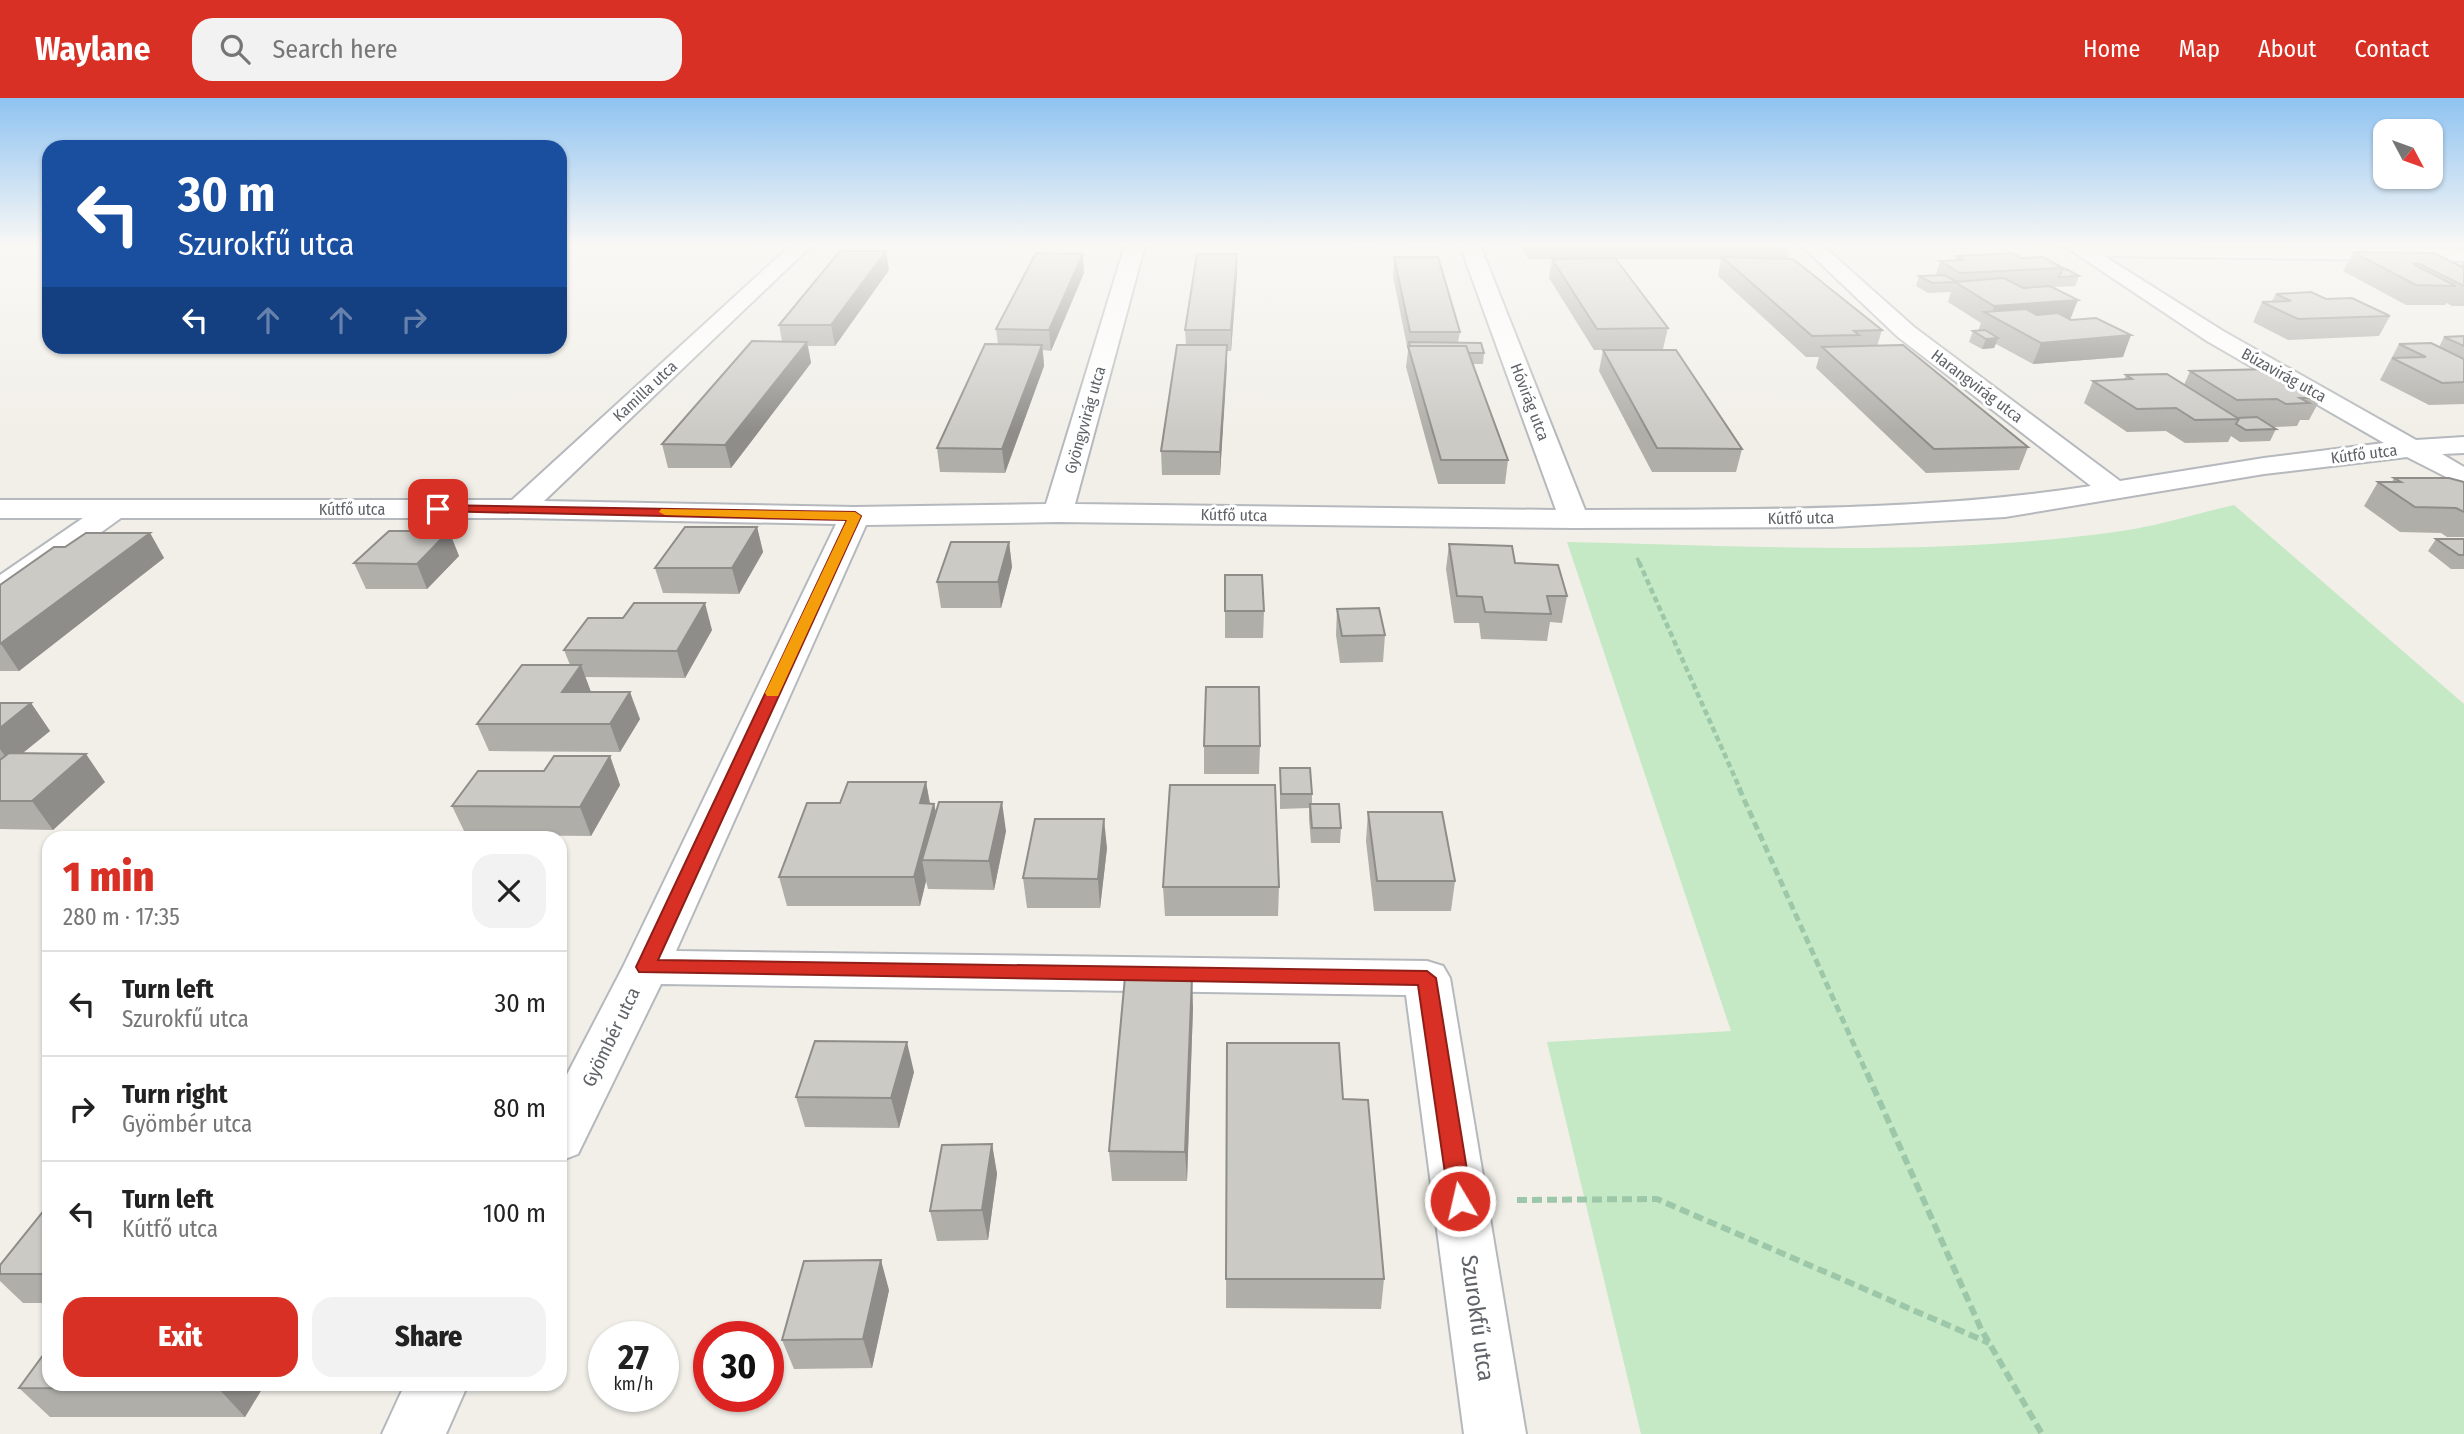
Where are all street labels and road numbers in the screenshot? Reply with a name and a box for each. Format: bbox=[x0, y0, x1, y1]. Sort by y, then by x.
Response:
street label: Búzavirág utca bbox=[2238, 344, 2330, 406]
street label: Harangvirág utca bbox=[1928, 345, 2027, 427]
street label: Kamilla utca bbox=[609, 357, 681, 425]
street label: Hóvirág utca bbox=[1507, 361, 1553, 443]
street label: Gyöngyvirág utca bbox=[1061, 364, 1109, 476]
street label: Kútfő utca bbox=[2330, 440, 2398, 467]
street label: Kútfő utca bbox=[319, 500, 386, 519]
street label: Kútfő utca bbox=[1200, 505, 1268, 525]
street label: Kútfő utca bbox=[1767, 508, 1835, 528]
street label: Gyömbér utca bbox=[577, 984, 645, 1090]
street label: Szurokfű utca bbox=[1455, 1253, 1501, 1383]

